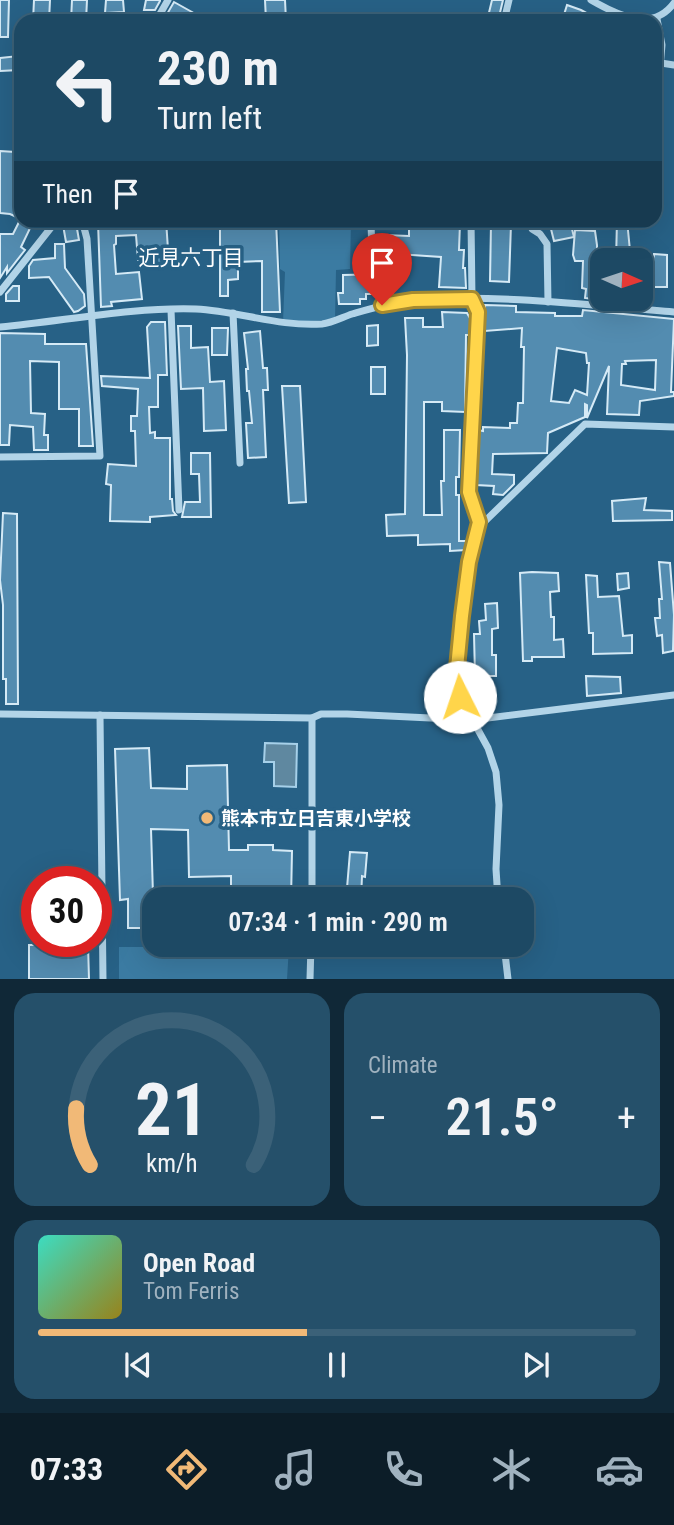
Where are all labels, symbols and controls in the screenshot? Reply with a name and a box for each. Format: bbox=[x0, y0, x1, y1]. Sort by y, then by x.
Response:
text: 230 m bbox=[157, 40, 279, 97]
icon: left bbox=[42, 42, 133, 133]
text: Turn left bbox=[157, 99, 262, 137]
icon: arrive bbox=[107, 175, 145, 213]
text: Then bbox=[42, 179, 93, 209]
pin bbox=[352, 233, 412, 305]
icon: arrive bbox=[363, 244, 401, 282]
district label: 近見六丁目 bbox=[139, 246, 244, 270]
north arrow bbox=[590, 248, 653, 312]
map controls bbox=[590, 248, 653, 311]
position arrow bbox=[423, 660, 497, 734]
place label: 熊本市立日吉東小学校 bbox=[221, 807, 411, 830]
marker: 熊本市立日吉東小学校 bbox=[199, 810, 215, 826]
speed limit sign: 30 bbox=[21, 866, 112, 957]
text: 07:34 · 1 min · 290 m bbox=[228, 907, 448, 937]
text: Climate bbox=[368, 1052, 438, 1079]
text: 21 bbox=[135, 1068, 209, 1154]
text: 21.5° bbox=[445, 1087, 559, 1148]
text: − bbox=[368, 1096, 387, 1140]
text: + bbox=[617, 1096, 636, 1140]
text: km/h bbox=[146, 1149, 198, 1178]
text: Open Road bbox=[143, 1248, 255, 1278]
text: Tom Ferris bbox=[143, 1278, 239, 1305]
icon: previous bbox=[119, 1346, 157, 1384]
icon: pause bbox=[318, 1346, 356, 1384]
icon: next bbox=[517, 1346, 555, 1384]
icon: directions bbox=[162, 1445, 211, 1494]
icon: music bbox=[271, 1445, 320, 1494]
icon: phone bbox=[379, 1445, 428, 1494]
icon: climate bbox=[487, 1445, 536, 1494]
icon: car bbox=[595, 1445, 644, 1494]
text: 07:33 bbox=[30, 1450, 103, 1488]

